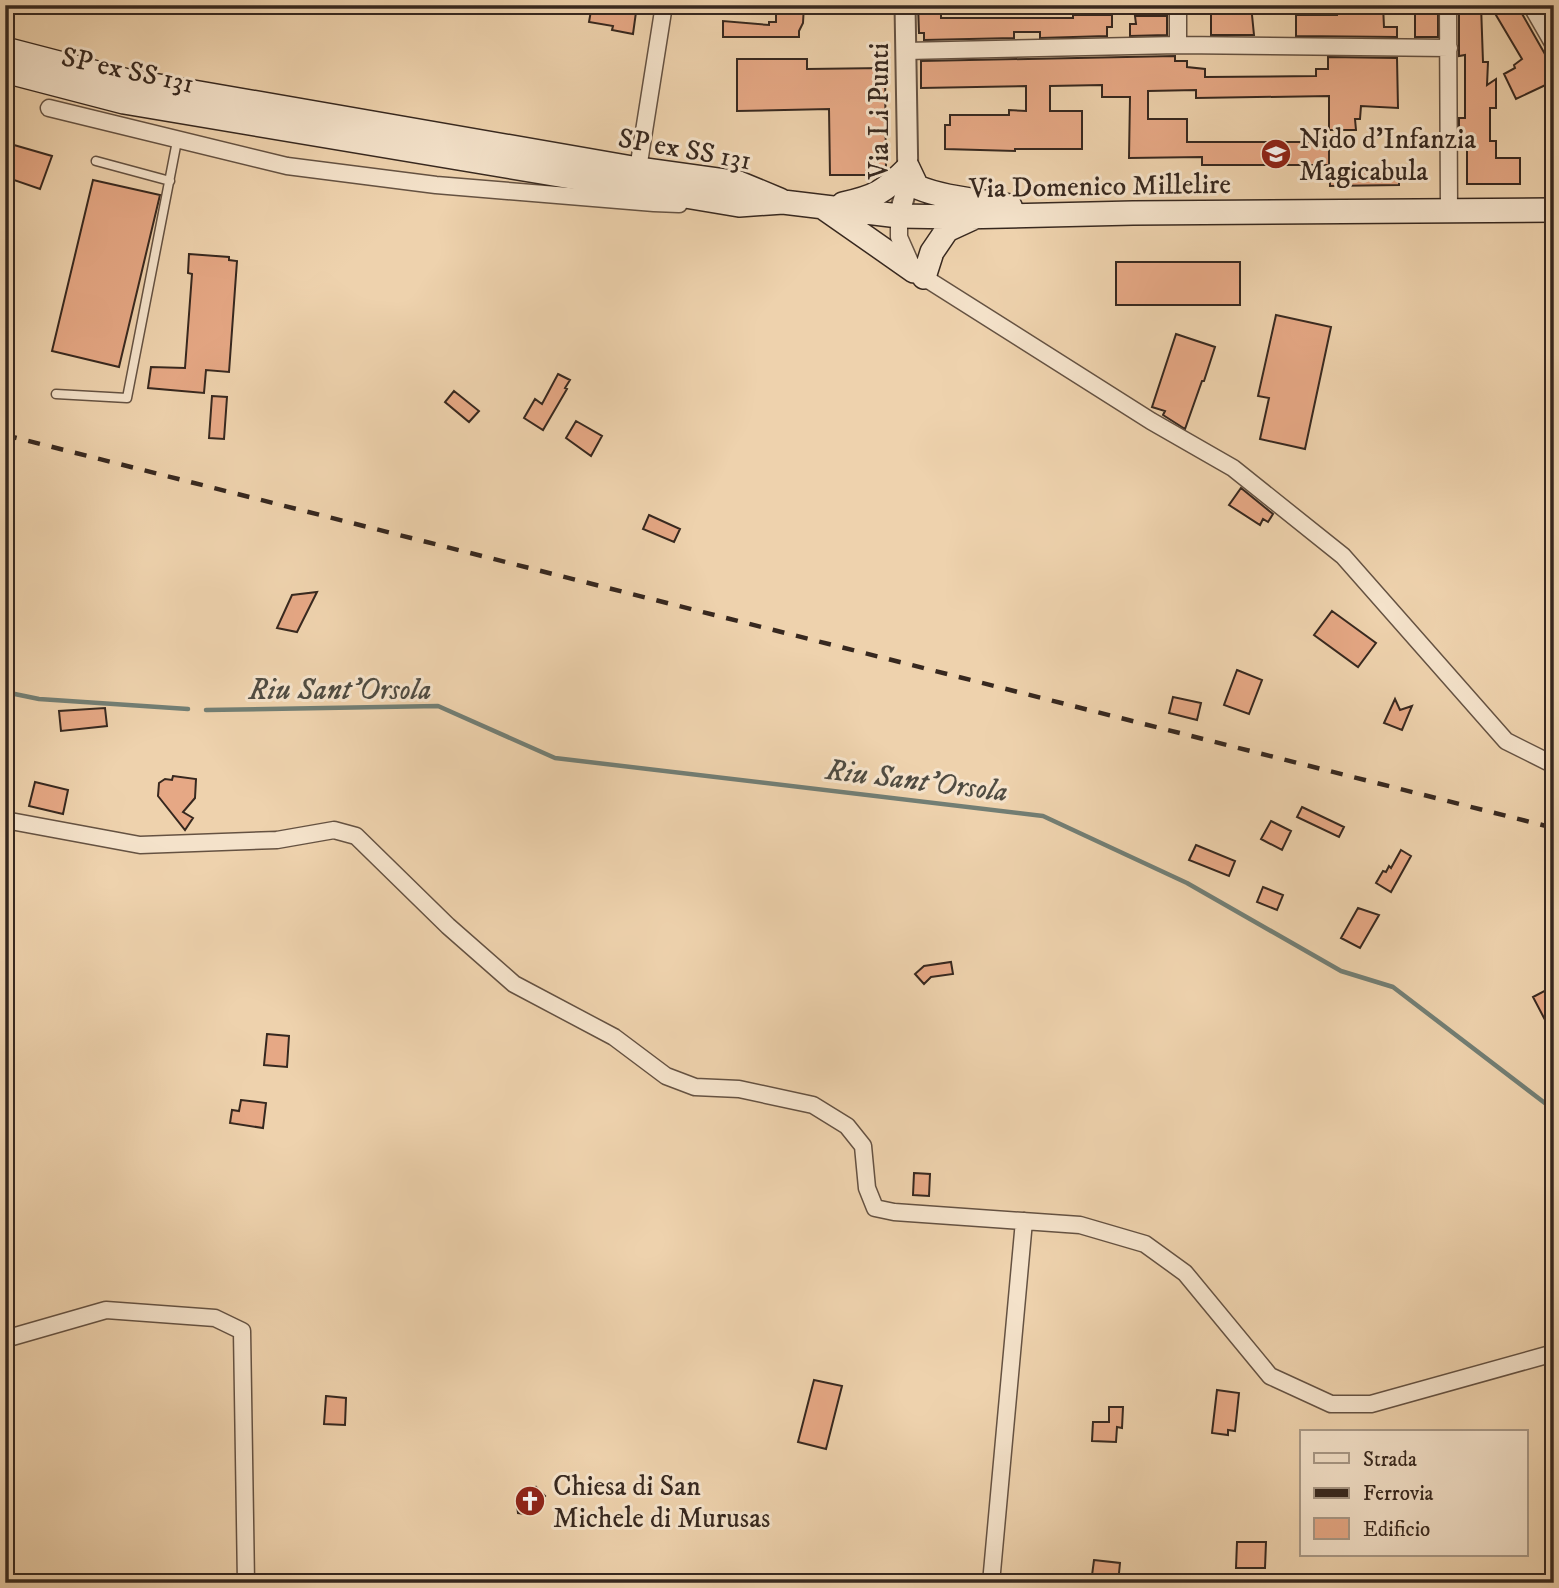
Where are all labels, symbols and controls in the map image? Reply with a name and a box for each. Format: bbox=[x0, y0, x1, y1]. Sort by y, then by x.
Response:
street label: SP ex SS 131 bbox=[58, 39, 197, 102]
street label: Via Li Punti bbox=[862, 43, 897, 180]
street label: SP ex SS 131 bbox=[615, 121, 754, 178]
place label: Nido d'Infanzia Magicabula bbox=[1299, 122, 1476, 189]
school or university icon: Nido d'Infanzia Magicabula bbox=[1259, 137, 1293, 171]
street label: Via Domenico Millelire bbox=[968, 167, 1231, 206]
water label: Riu Sant'Orsola bbox=[247, 672, 432, 709]
water label: Riu Sant'Orsola bbox=[823, 752, 1010, 811]
legend bbox=[1300, 1430, 1528, 1556]
text: Strada bbox=[1363, 1447, 1417, 1473]
place label: Chiesa di San Michele di Murusas bbox=[553, 1469, 770, 1536]
text: Ferrovia bbox=[1363, 1481, 1434, 1507]
church icon: Chiesa di San Michele di Murusas bbox=[513, 1484, 547, 1518]
text: Edificio bbox=[1363, 1517, 1430, 1543]

